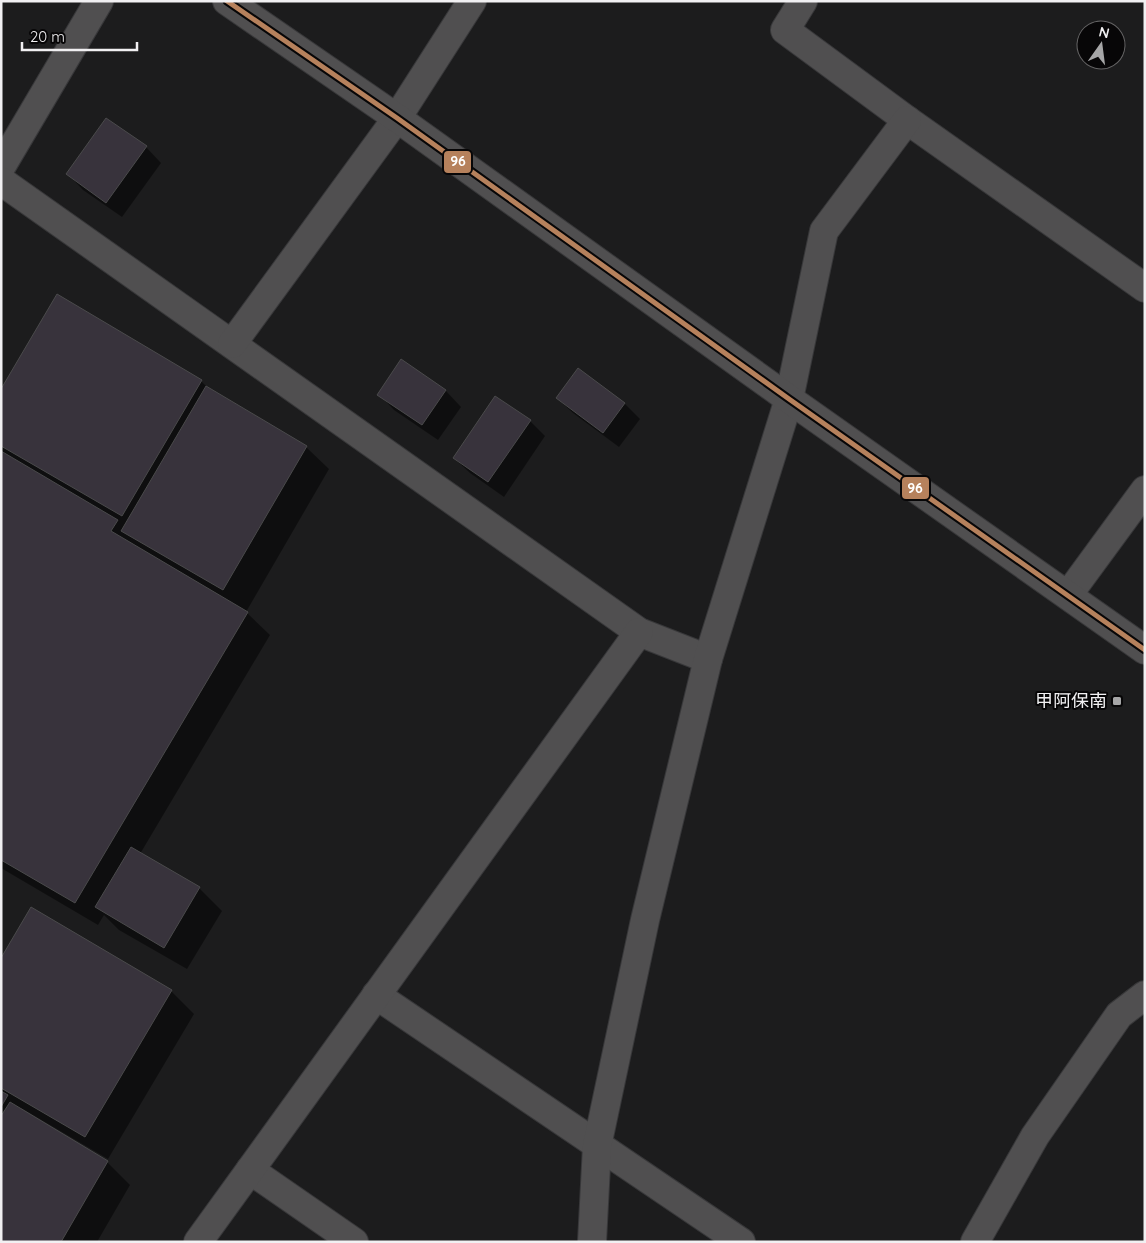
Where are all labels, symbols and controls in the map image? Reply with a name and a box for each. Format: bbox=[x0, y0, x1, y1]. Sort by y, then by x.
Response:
scale bar bbox=[22, 20, 138, 52]
north arrow bbox=[1076, 20, 1126, 70]
text: N bbox=[1097, 22, 1111, 42]
text: 20 m bbox=[30, 27, 65, 46]
line badge: 96 bbox=[443, 150, 472, 174]
text: 96 bbox=[450, 152, 466, 170]
line badge: 96 bbox=[901, 476, 930, 500]
text: 96 bbox=[907, 479, 923, 497]
place label: 甲阿保南 bbox=[1035, 689, 1107, 712]
marker: 甲阿保南 bbox=[1111, 695, 1123, 707]

